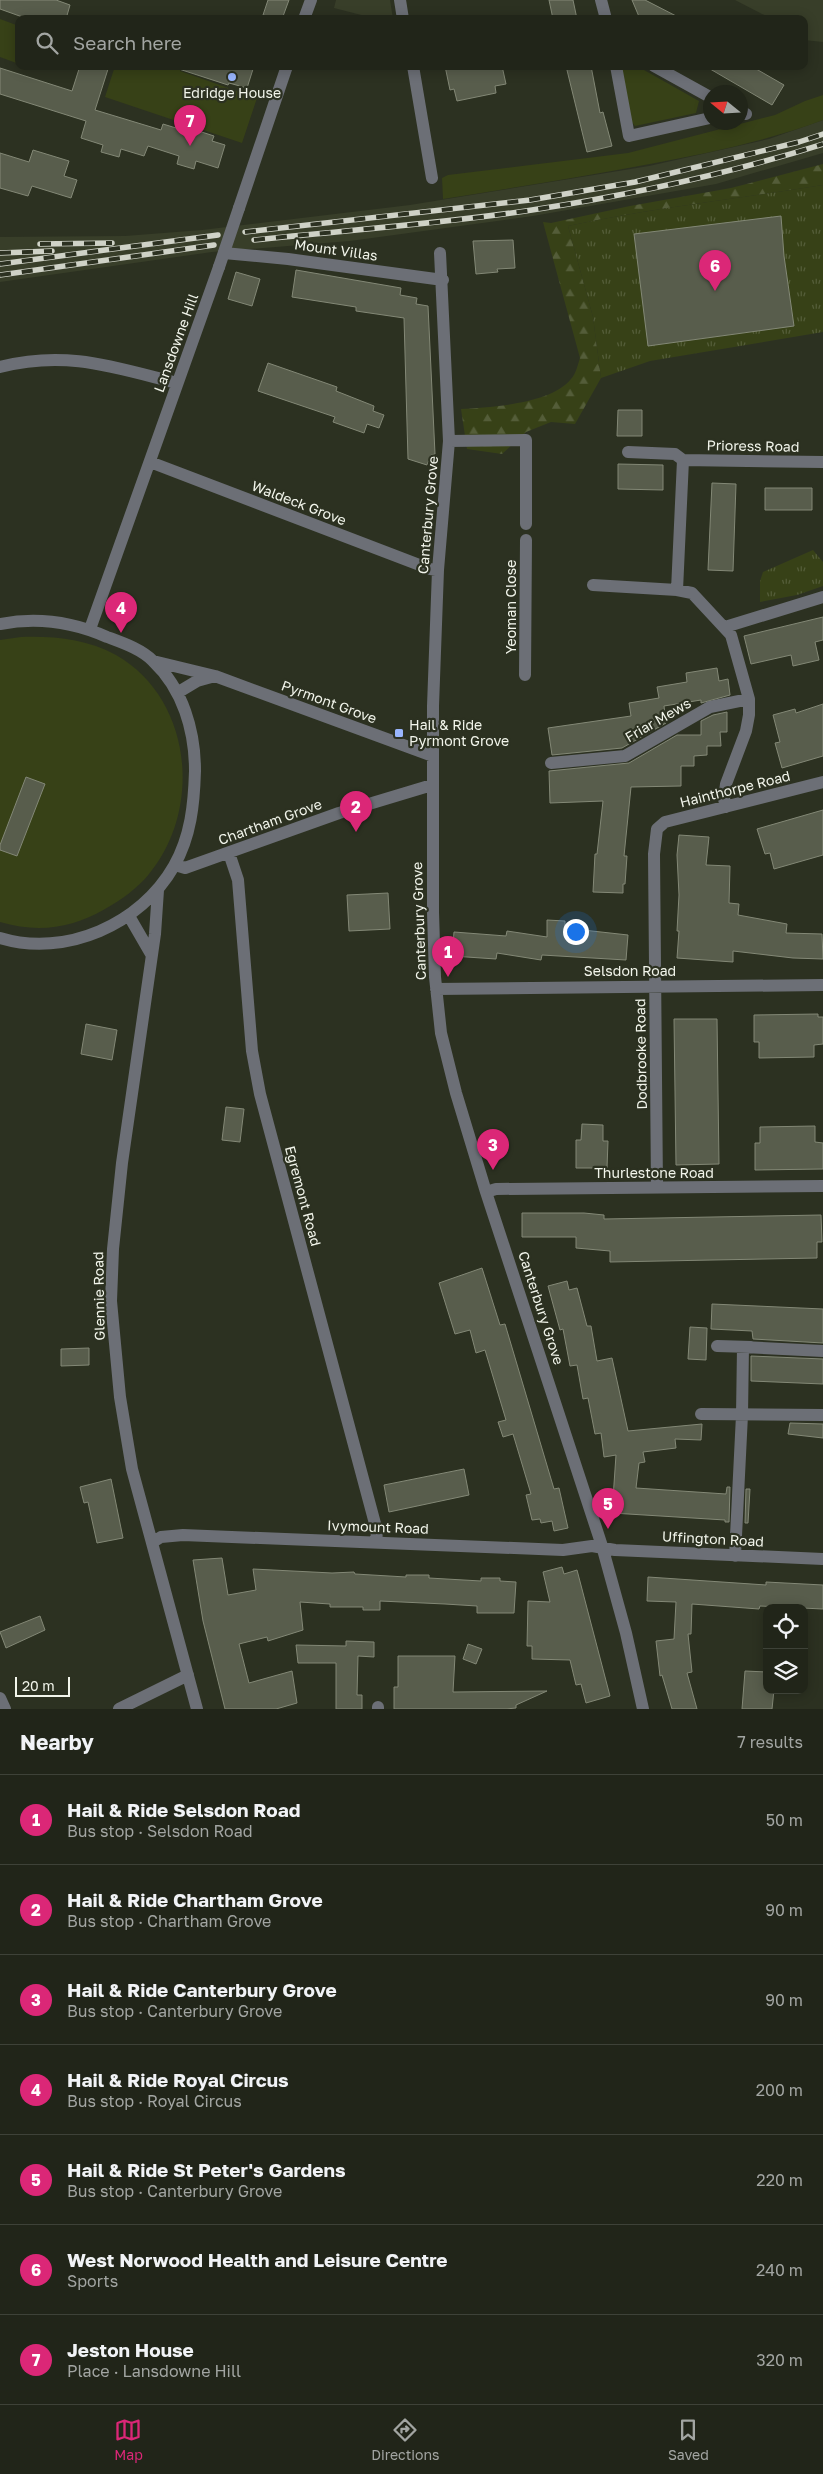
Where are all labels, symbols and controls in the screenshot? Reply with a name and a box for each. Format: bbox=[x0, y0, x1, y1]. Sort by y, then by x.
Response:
search box bbox=[15, 15, 808, 70]
icon: search bbox=[33, 29, 61, 57]
text: Search here bbox=[73, 31, 182, 54]
marker: Edridge House bbox=[226, 71, 238, 83]
place label: Edridge House bbox=[183, 84, 281, 101]
north arrow bbox=[703, 85, 748, 130]
pin: 7 bbox=[174, 105, 206, 146]
street label: Mount Villas bbox=[293, 235, 379, 264]
pin: 6 bbox=[699, 250, 731, 291]
street label: Lansdowne Hill bbox=[150, 291, 201, 395]
street label: Prioress Road bbox=[706, 436, 800, 455]
street label: Canterbury Grove bbox=[414, 455, 441, 575]
street label: Waldeck Grove bbox=[250, 477, 349, 528]
street label: Yeoman Close bbox=[502, 560, 519, 654]
pin: 4 bbox=[105, 592, 137, 633]
street label: Pyrmont Grove bbox=[279, 676, 379, 727]
street label: Friar Mews bbox=[622, 694, 694, 745]
place label: Hail & Ride Pyrmont Grove bbox=[409, 716, 509, 749]
marker: Hail & Ride Pyrmont Grove bbox=[393, 727, 405, 739]
street label: Hainthorpe Road bbox=[678, 767, 792, 810]
pin: 2 bbox=[340, 791, 372, 832]
street label: Chartham Grove bbox=[216, 795, 324, 848]
street label: Canterbury Grove bbox=[408, 862, 429, 980]
your location bbox=[563, 919, 589, 945]
pin: 1 bbox=[432, 936, 464, 977]
street label: Selsdon Road bbox=[584, 962, 676, 979]
street label: Dodbrooke Road bbox=[631, 998, 650, 1110]
pin: 3 bbox=[477, 1129, 509, 1170]
street label: Egremont Road bbox=[282, 1144, 325, 1248]
street label: Thurlestone Road bbox=[594, 1164, 714, 1181]
street label: Canterbury Grove bbox=[515, 1249, 568, 1367]
street label: Glennie Road bbox=[89, 1251, 108, 1341]
pin: 5 bbox=[592, 1488, 624, 1529]
street label: Ivymount Road bbox=[327, 1516, 429, 1537]
street label: Uffington Road bbox=[662, 1527, 764, 1550]
map controls bbox=[763, 1604, 808, 1694]
button: locate bbox=[763, 1604, 808, 1649]
button: layers bbox=[763, 1649, 808, 1694]
scale bar bbox=[15, 1674, 70, 1697]
text: 20 m bbox=[22, 1677, 55, 1694]
text: Nearby bbox=[20, 1729, 94, 1755]
text: 7 results bbox=[737, 1732, 803, 1752]
text: Hail & Ride Selsdon Road bbox=[67, 1798, 300, 1821]
text: 1 bbox=[32, 1810, 40, 1830]
text: 50 m bbox=[766, 1810, 803, 1830]
text: Bus stop · Selsdon Road bbox=[67, 1821, 253, 1841]
text: Hail & Ride Chartham Grove bbox=[67, 1888, 323, 1911]
text: 2 bbox=[31, 1900, 41, 1920]
text: 90 m bbox=[765, 1900, 803, 1920]
text: Bus stop · Chartham Grove bbox=[67, 1911, 271, 1931]
text: Hail & Ride Canterbury Grove bbox=[67, 1978, 337, 2001]
text: 3 bbox=[31, 1990, 41, 2010]
text: 90 m bbox=[765, 1990, 803, 2010]
text: Bus stop · Canterbury Grove bbox=[67, 2001, 282, 2021]
text: Hail & Ride Royal Circus bbox=[67, 2068, 289, 2091]
text: 4 bbox=[31, 2080, 41, 2100]
text: 200 m bbox=[756, 2080, 803, 2100]
text: Bus stop · Royal Circus bbox=[67, 2091, 242, 2111]
text: Hail & Ride St Peter's Gardens bbox=[67, 2158, 346, 2181]
text: 5 bbox=[31, 2170, 41, 2190]
text: 220 m bbox=[756, 2170, 803, 2190]
text: Bus stop · Canterbury Grove bbox=[67, 2181, 282, 2201]
text: West Norwood Health and Leisure Centre bbox=[67, 2248, 448, 2271]
text: 6 bbox=[31, 2260, 41, 2280]
text: 240 m bbox=[756, 2260, 803, 2280]
text: Sports bbox=[67, 2271, 118, 2291]
text: Jeston House bbox=[67, 2338, 194, 2361]
text: 7 bbox=[32, 2350, 40, 2370]
text: 320 m bbox=[756, 2350, 803, 2370]
text: Place · Lansdowne Hill bbox=[67, 2361, 241, 2381]
tab: Map bbox=[114, 2416, 143, 2463]
tab: Directions bbox=[371, 2416, 440, 2463]
tab: Saved bbox=[668, 2416, 709, 2463]

